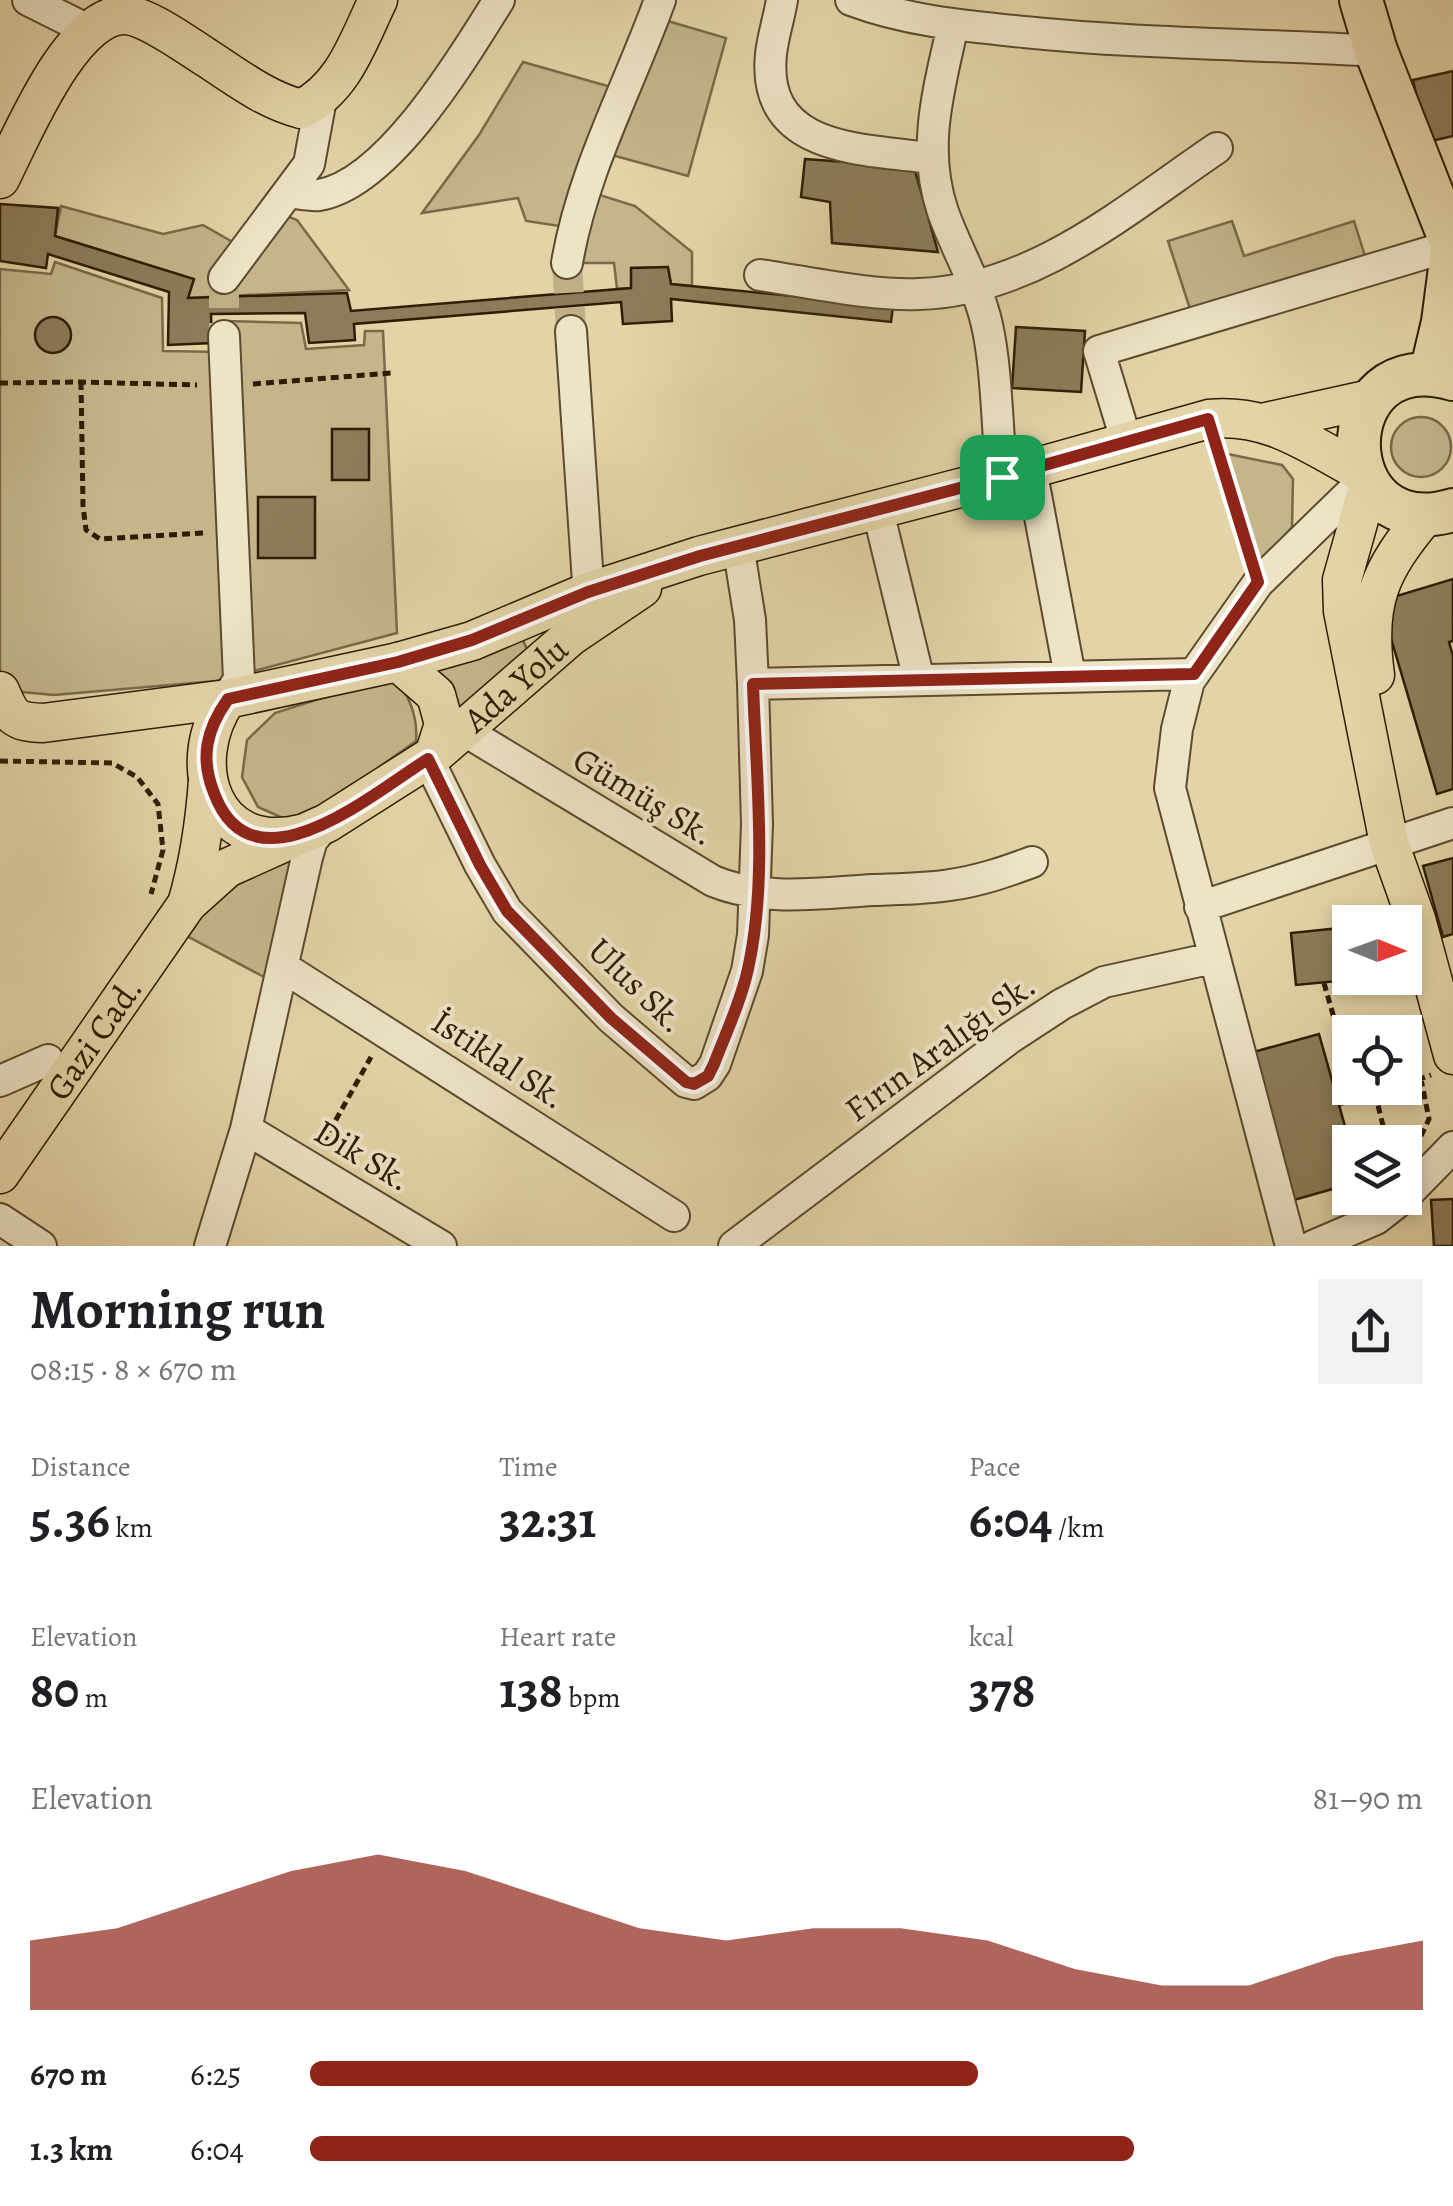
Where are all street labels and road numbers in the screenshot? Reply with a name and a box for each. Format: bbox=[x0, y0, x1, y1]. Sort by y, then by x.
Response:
street label: Ada Yolu bbox=[452, 625, 578, 744]
street label: Gümüş Sk. bbox=[564, 735, 724, 857]
street label: Ulus Sk. bbox=[578, 927, 696, 1043]
street label: Fırın Aralığı Sk. bbox=[835, 961, 1045, 1133]
street label: Gazi Cad. bbox=[34, 967, 154, 1110]
street label: İstiklal Sk. bbox=[422, 998, 576, 1120]
street label: Dik Sk. bbox=[306, 1107, 420, 1203]

